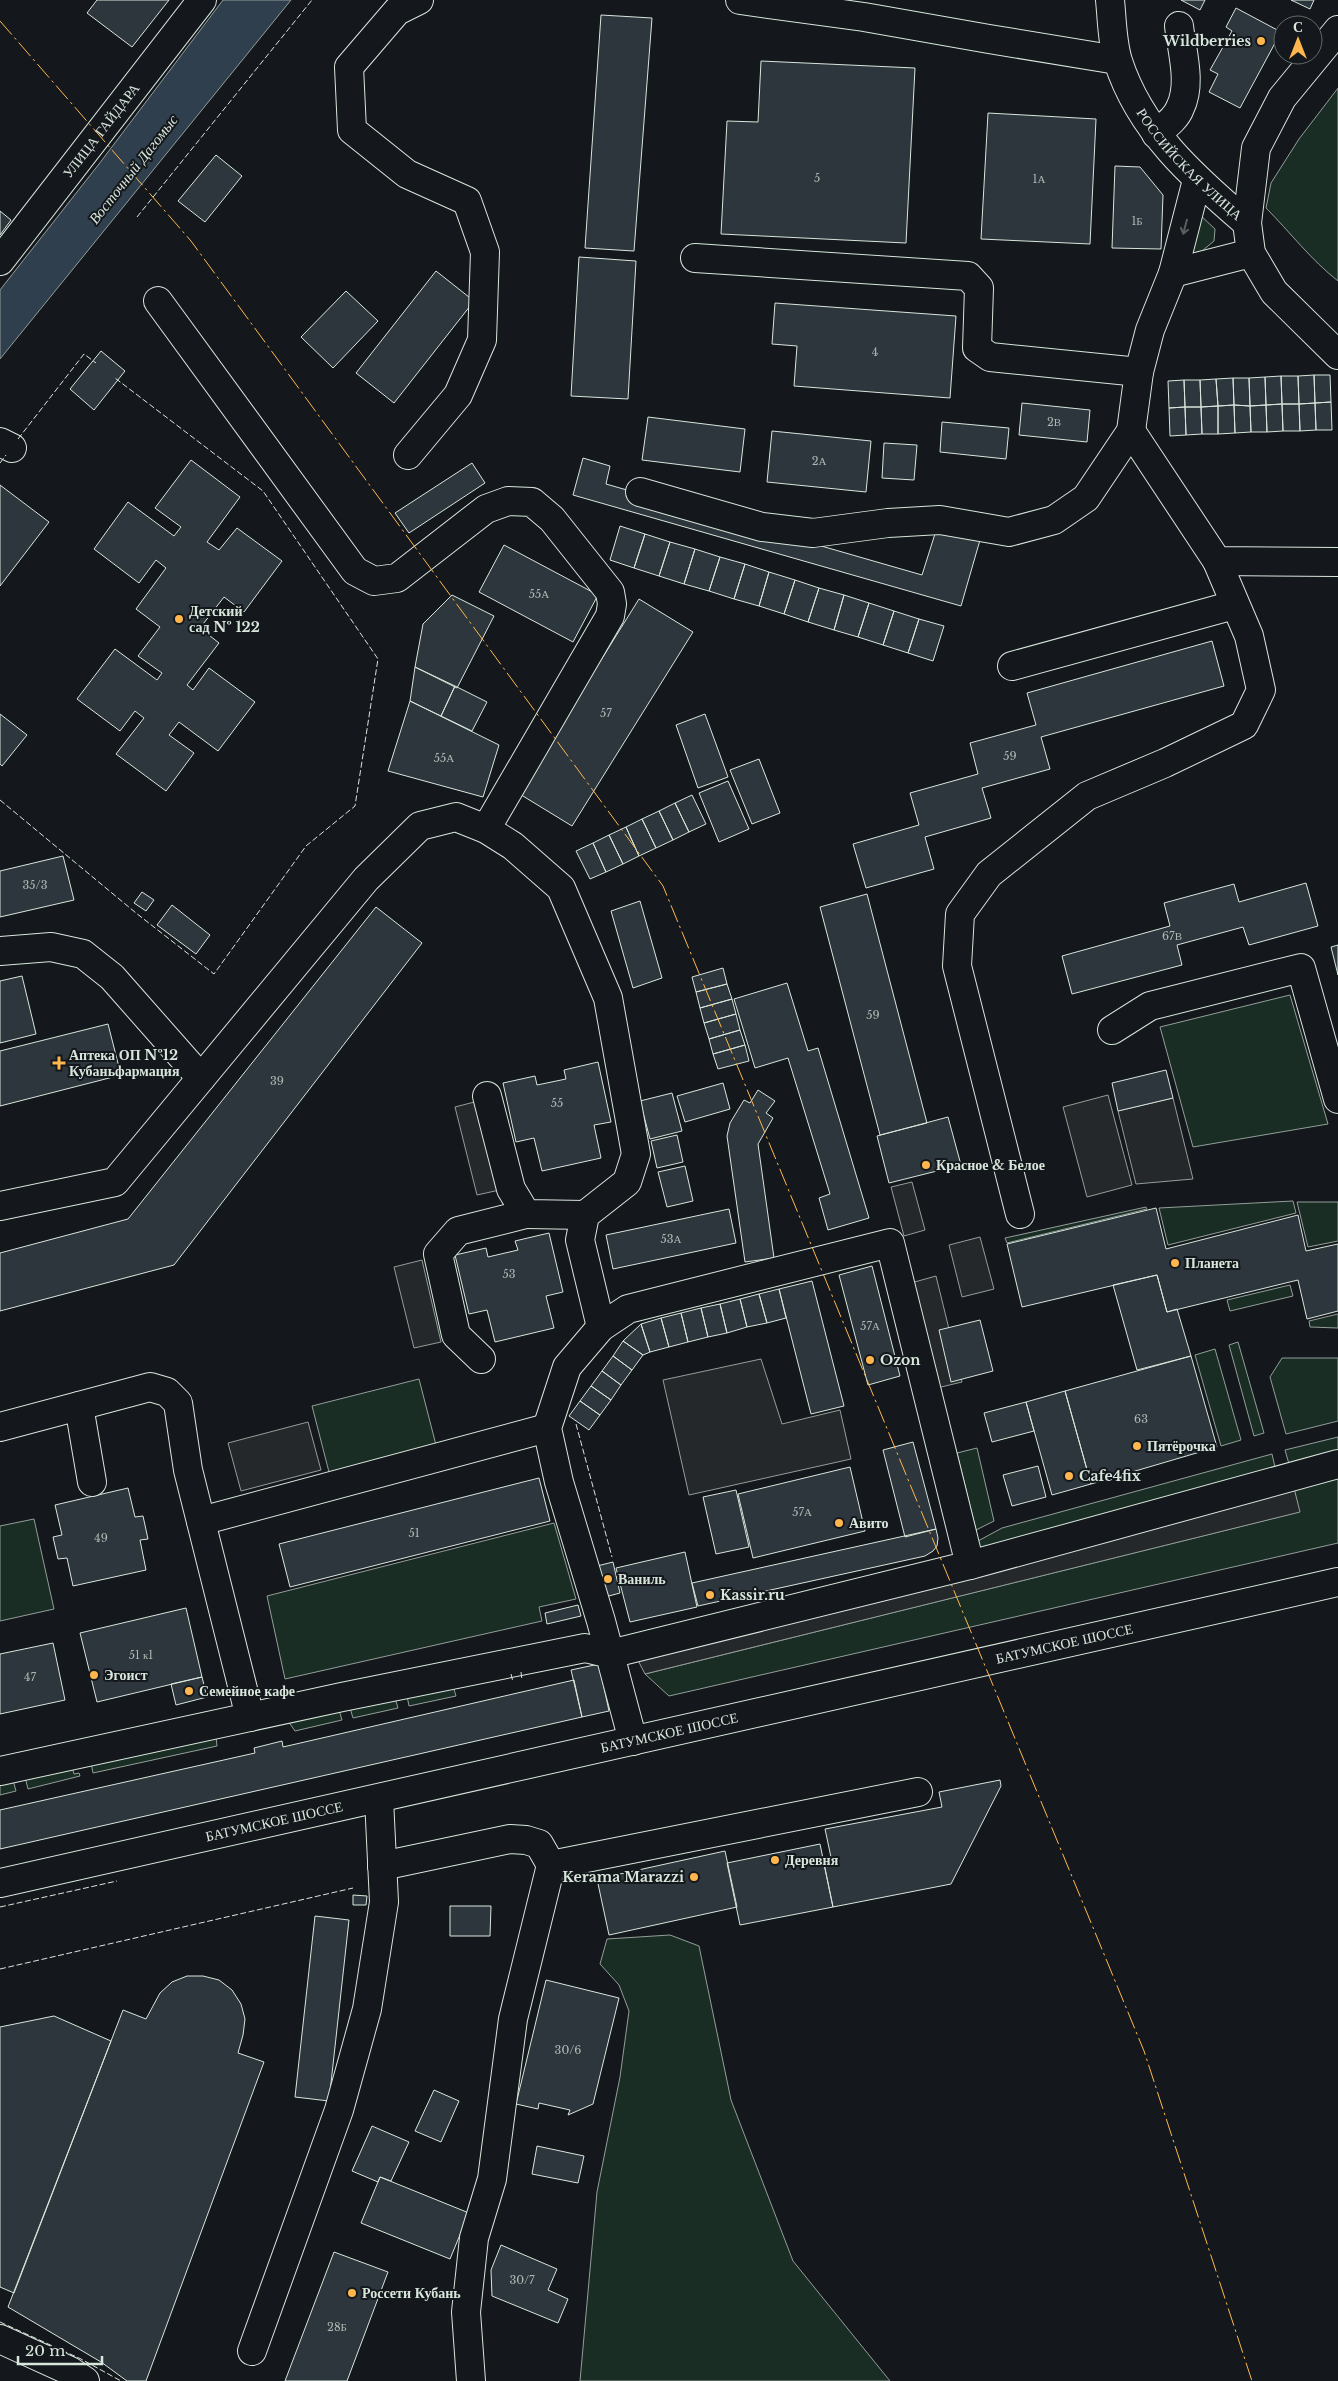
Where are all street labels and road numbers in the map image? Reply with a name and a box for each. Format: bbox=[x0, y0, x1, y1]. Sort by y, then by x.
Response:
street label: УЛИЦА ГАЙДАРА bbox=[59, 79, 144, 181]
street label: РОССИЙСКАЯ УЛИЦА bbox=[1133, 105, 1247, 225]
street label: БАТУМСКОЕ ШОССЕ bbox=[994, 1619, 1135, 1668]
street label: БАТУМСКОЕ ШОССЕ bbox=[599, 1708, 740, 1757]
street label: БАТУМСКОЕ ШОССЕ bbox=[204, 1797, 345, 1846]

